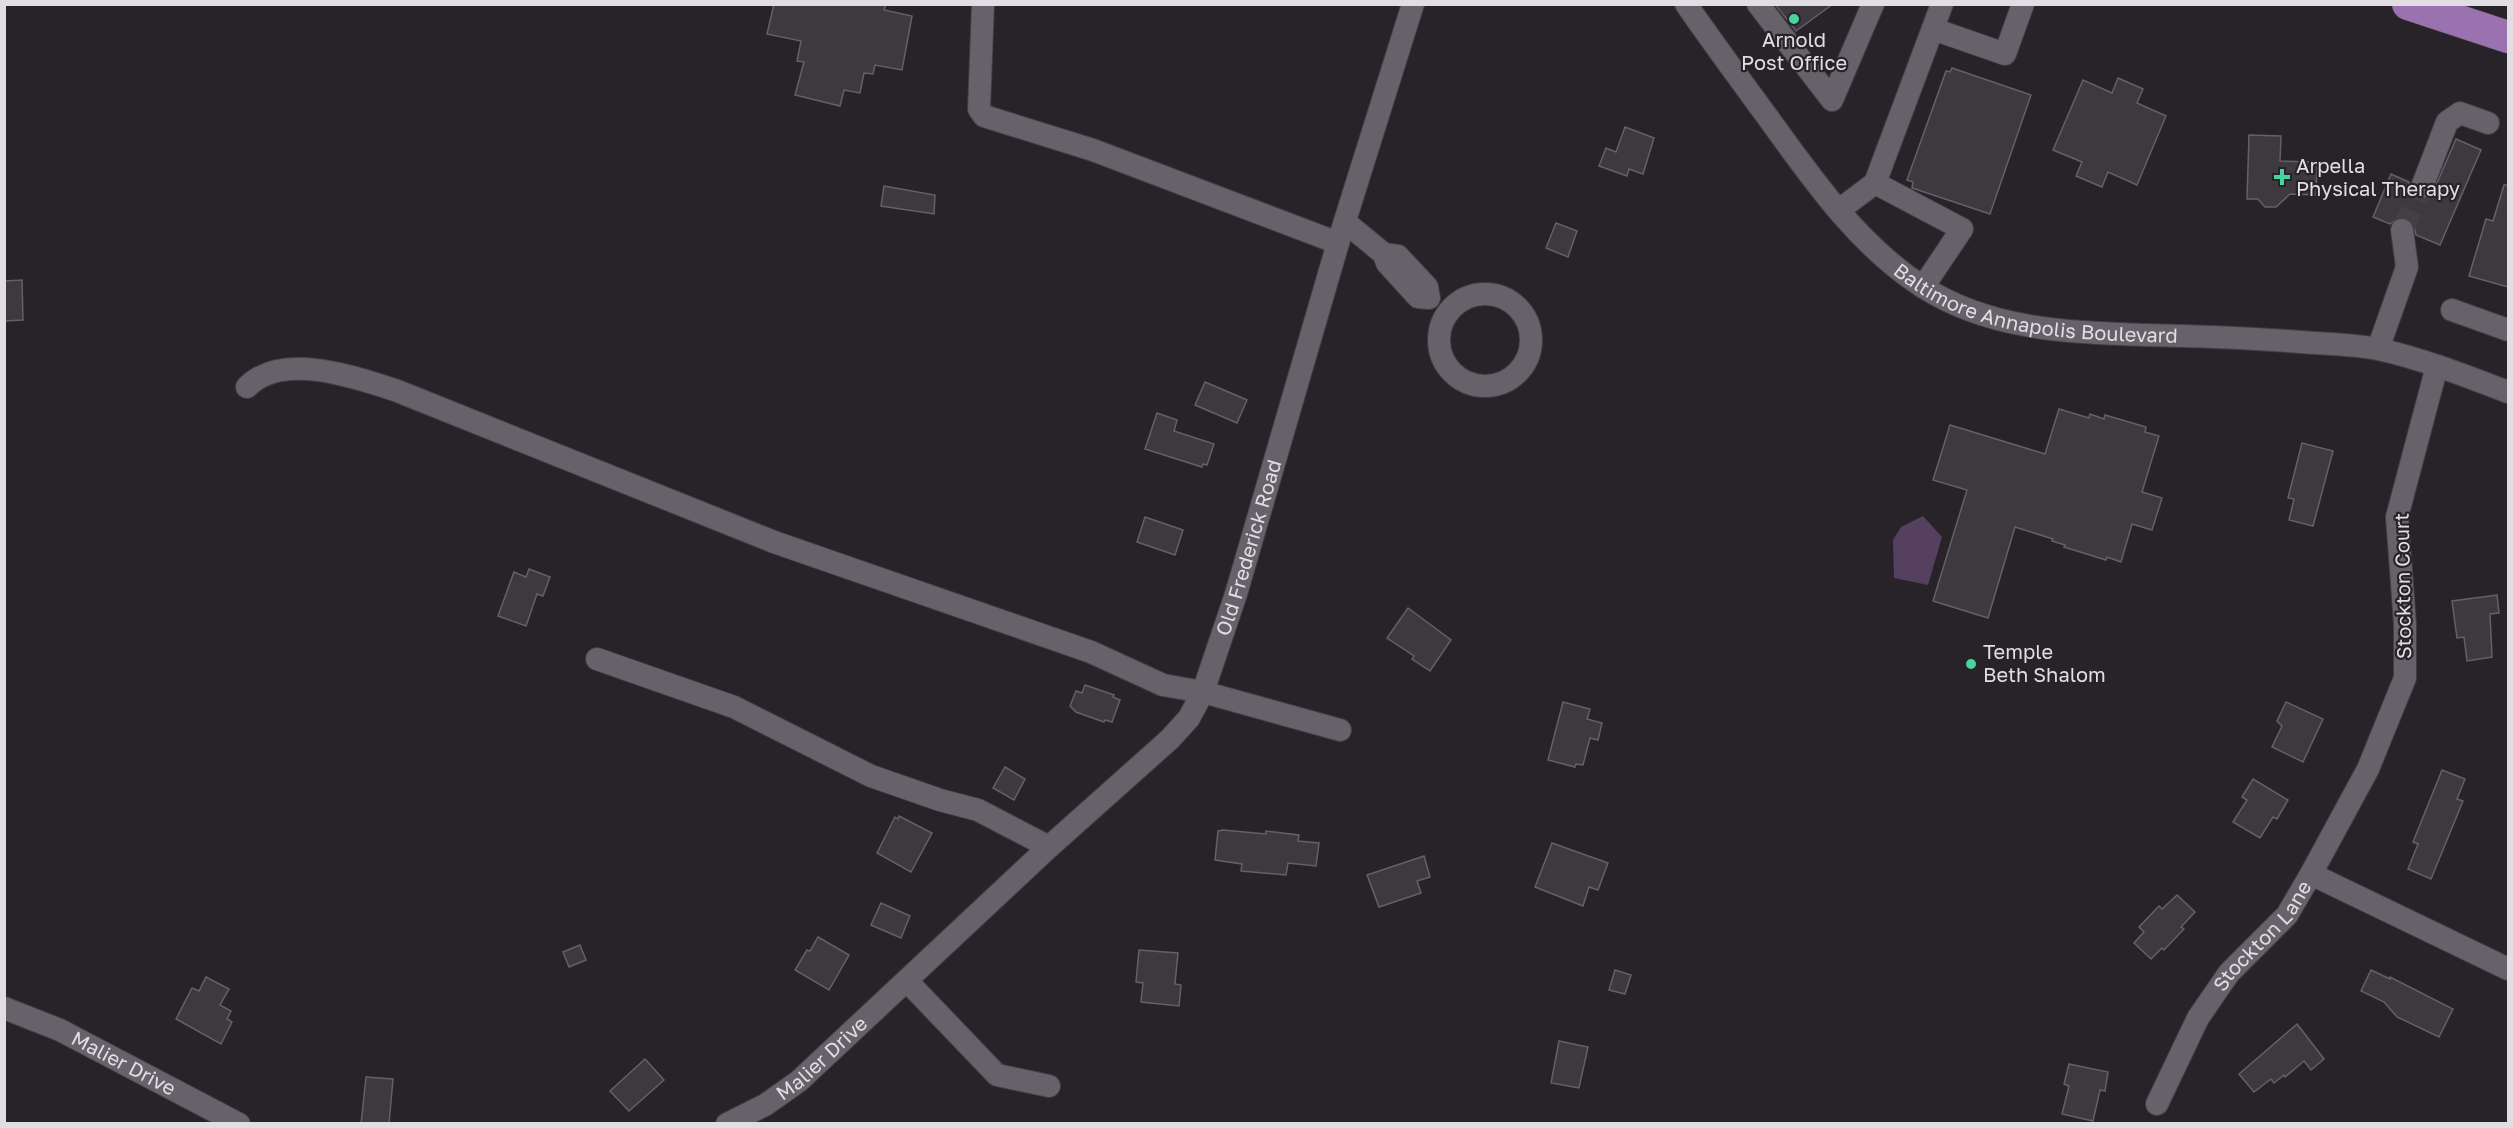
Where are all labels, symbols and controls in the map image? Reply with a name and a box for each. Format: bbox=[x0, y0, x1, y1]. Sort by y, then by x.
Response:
marker: Arnold Post Office bbox=[1787, 12, 1801, 26]
place label: Arnold Post Office bbox=[1741, 27, 1847, 74]
place label: Arpella Physical Therapy bbox=[2296, 153, 2460, 200]
marker: Arpella Physical Therapy bbox=[2273, 168, 2291, 186]
street label: Baltimore Annapolis Boulevard bbox=[1889, 257, 2178, 347]
street label: Old Frederick Road bbox=[1210, 456, 1285, 639]
street label: Stockton Court bbox=[2389, 513, 2415, 659]
place label: Temple Beth Shalom bbox=[1983, 639, 2106, 686]
marker: Temple Beth Shalom bbox=[1964, 657, 1978, 671]
street label: Stockton Lane bbox=[2207, 876, 2316, 995]
street label: Malier Drive bbox=[771, 1011, 872, 1105]
street label: Malier Drive bbox=[68, 1025, 180, 1100]

